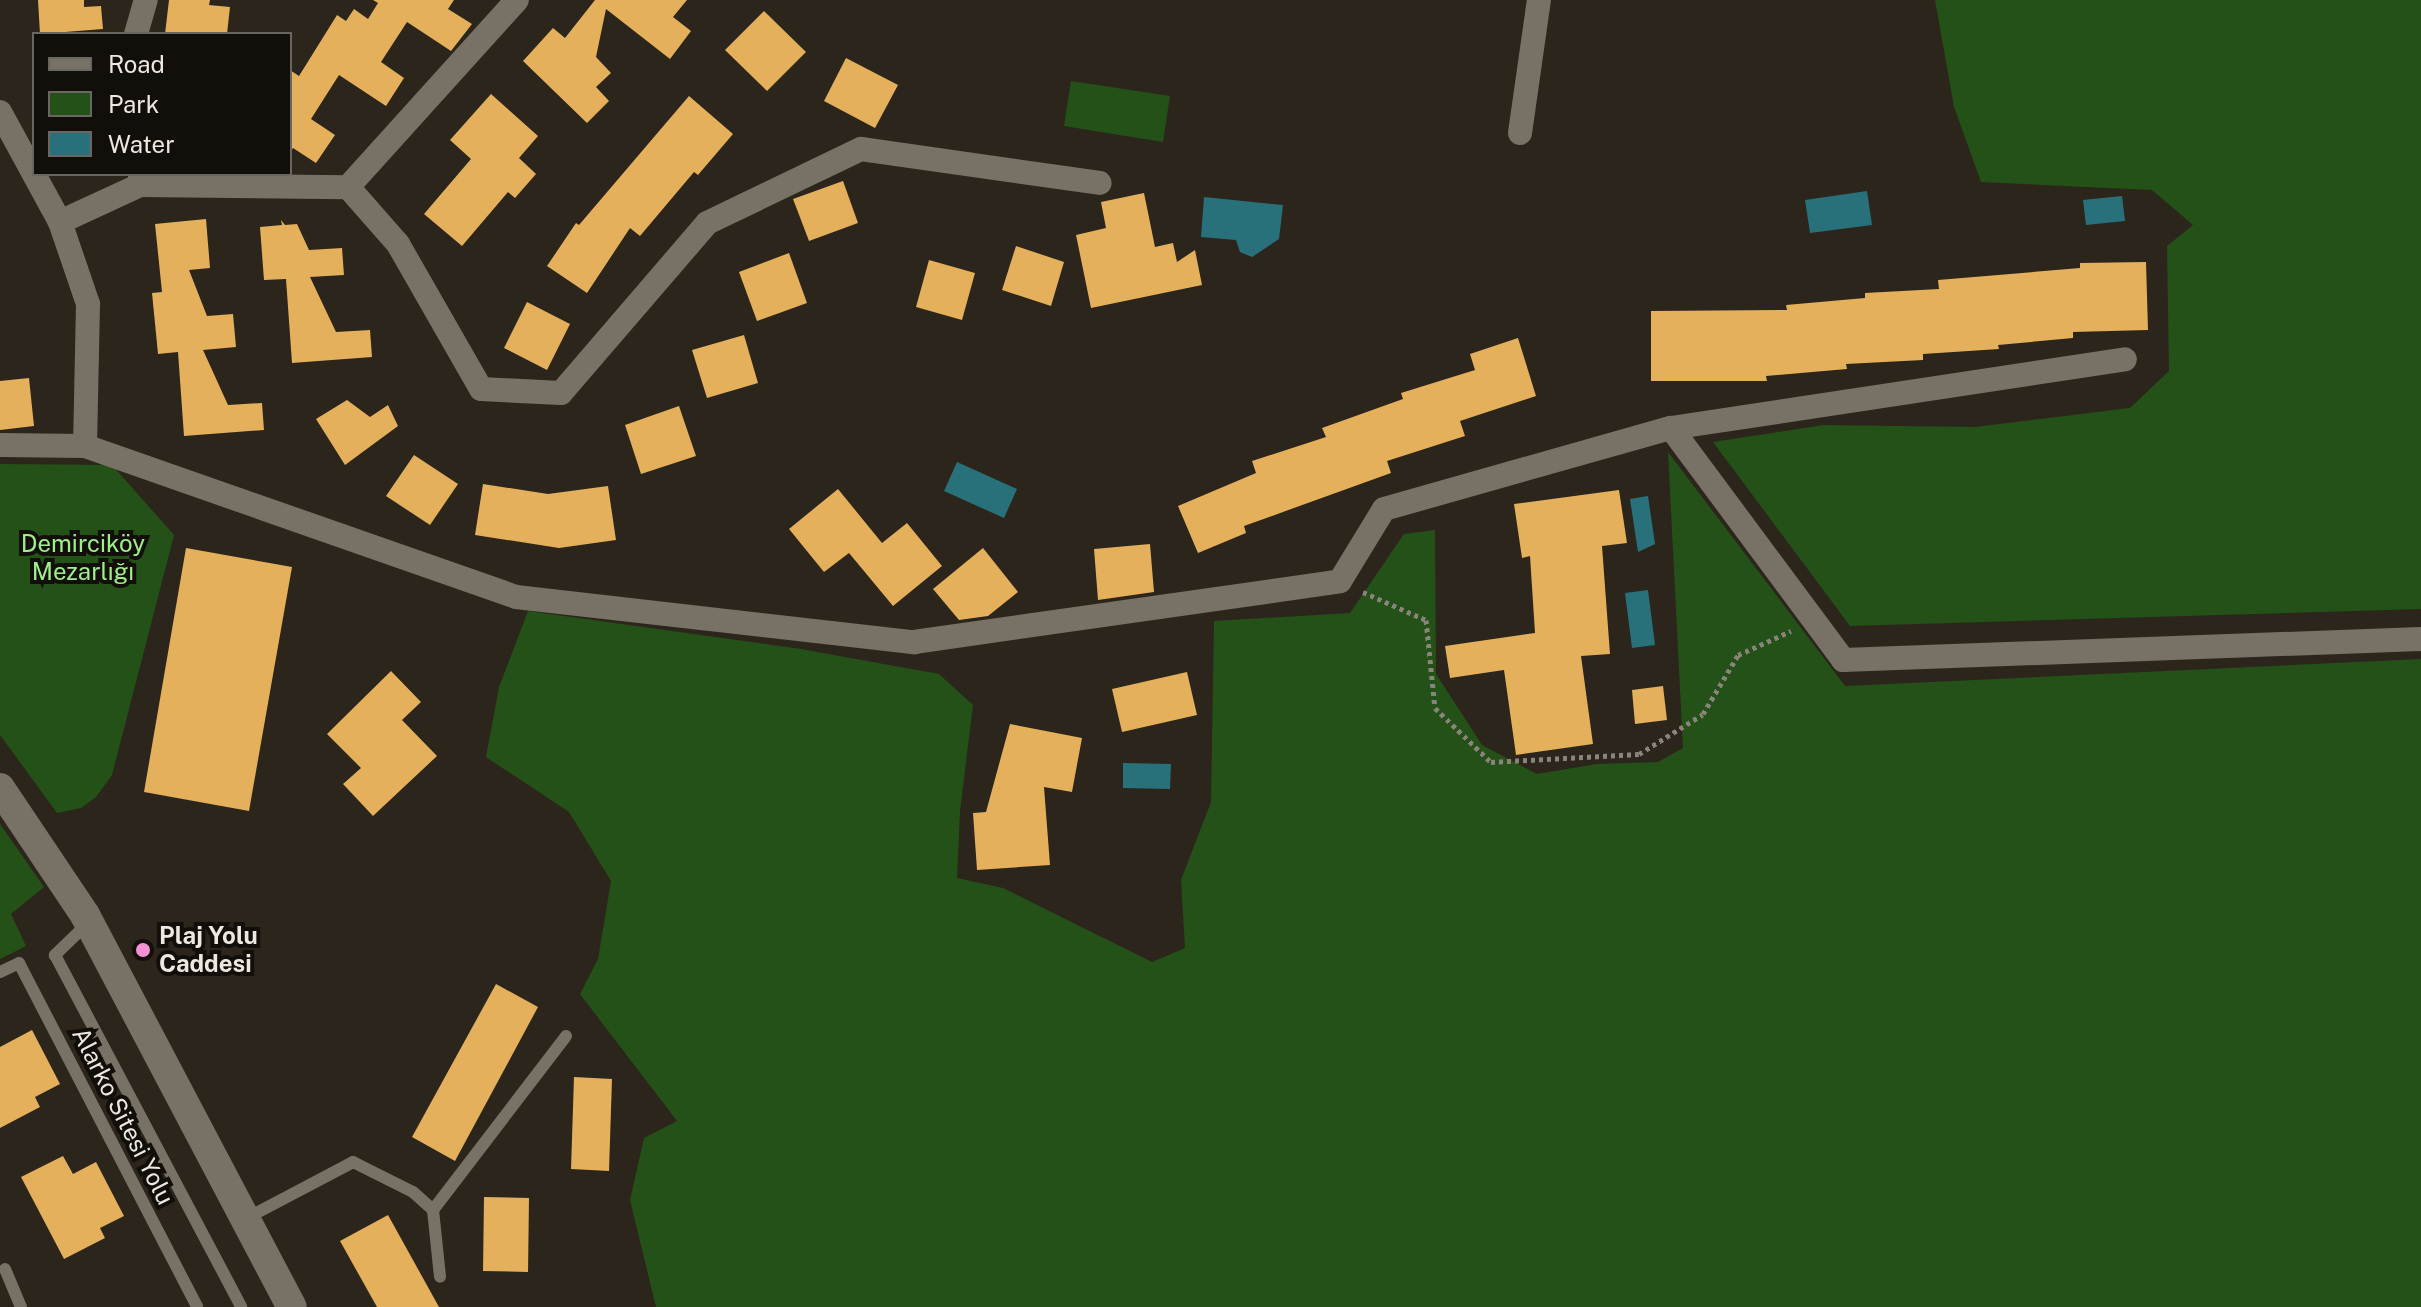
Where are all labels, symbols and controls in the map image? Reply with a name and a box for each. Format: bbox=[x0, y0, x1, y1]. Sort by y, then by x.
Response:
legend bbox=[32, 32, 292, 176]
text: Road bbox=[108, 50, 165, 78]
text: Park bbox=[108, 90, 159, 118]
text: Water bbox=[108, 130, 175, 158]
park label: Demirciköy Mezarlığı bbox=[21, 530, 145, 586]
place label: Plaj Yolu Caddesi bbox=[159, 922, 258, 978]
marker: Plaj Yolu Caddesi bbox=[134, 941, 152, 959]
street label: Alarko Sitesi Yolu bbox=[66, 1023, 180, 1209]

